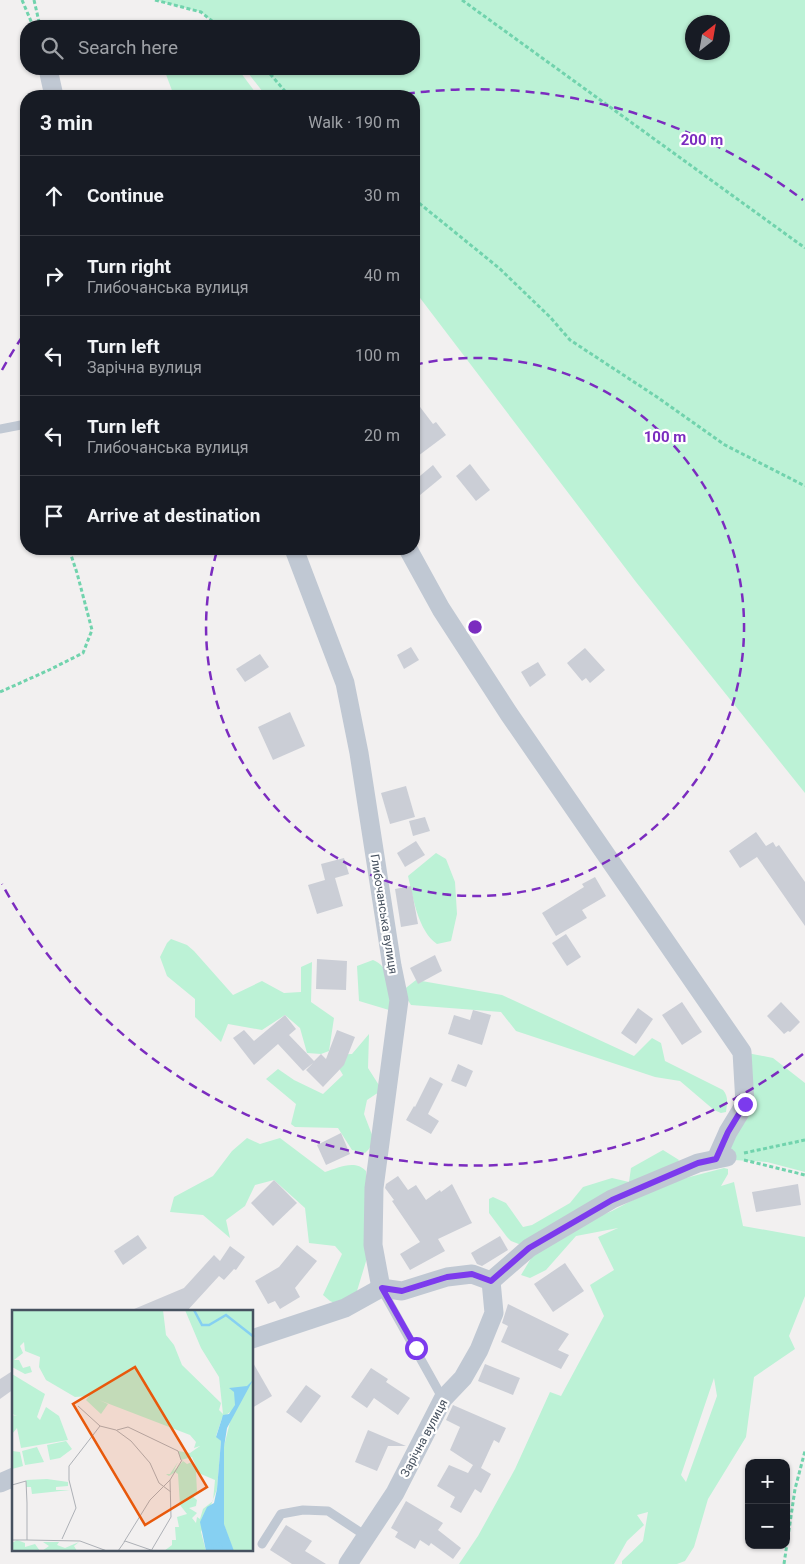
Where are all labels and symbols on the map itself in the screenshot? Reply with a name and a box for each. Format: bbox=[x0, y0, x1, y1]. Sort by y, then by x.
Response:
north arrow bbox=[685, 15, 730, 60]
text: 200 m bbox=[681, 131, 723, 149]
text: 100 m bbox=[644, 428, 686, 446]
centre of rings bbox=[466, 618, 484, 636]
street label: Глибочанська вулиця bbox=[368, 853, 400, 975]
route end bbox=[734, 1093, 757, 1116]
inset map bbox=[12, 1310, 254, 1552]
route start bbox=[405, 1337, 428, 1360]
street label: Зарічна вулиця bbox=[398, 1397, 450, 1479]

